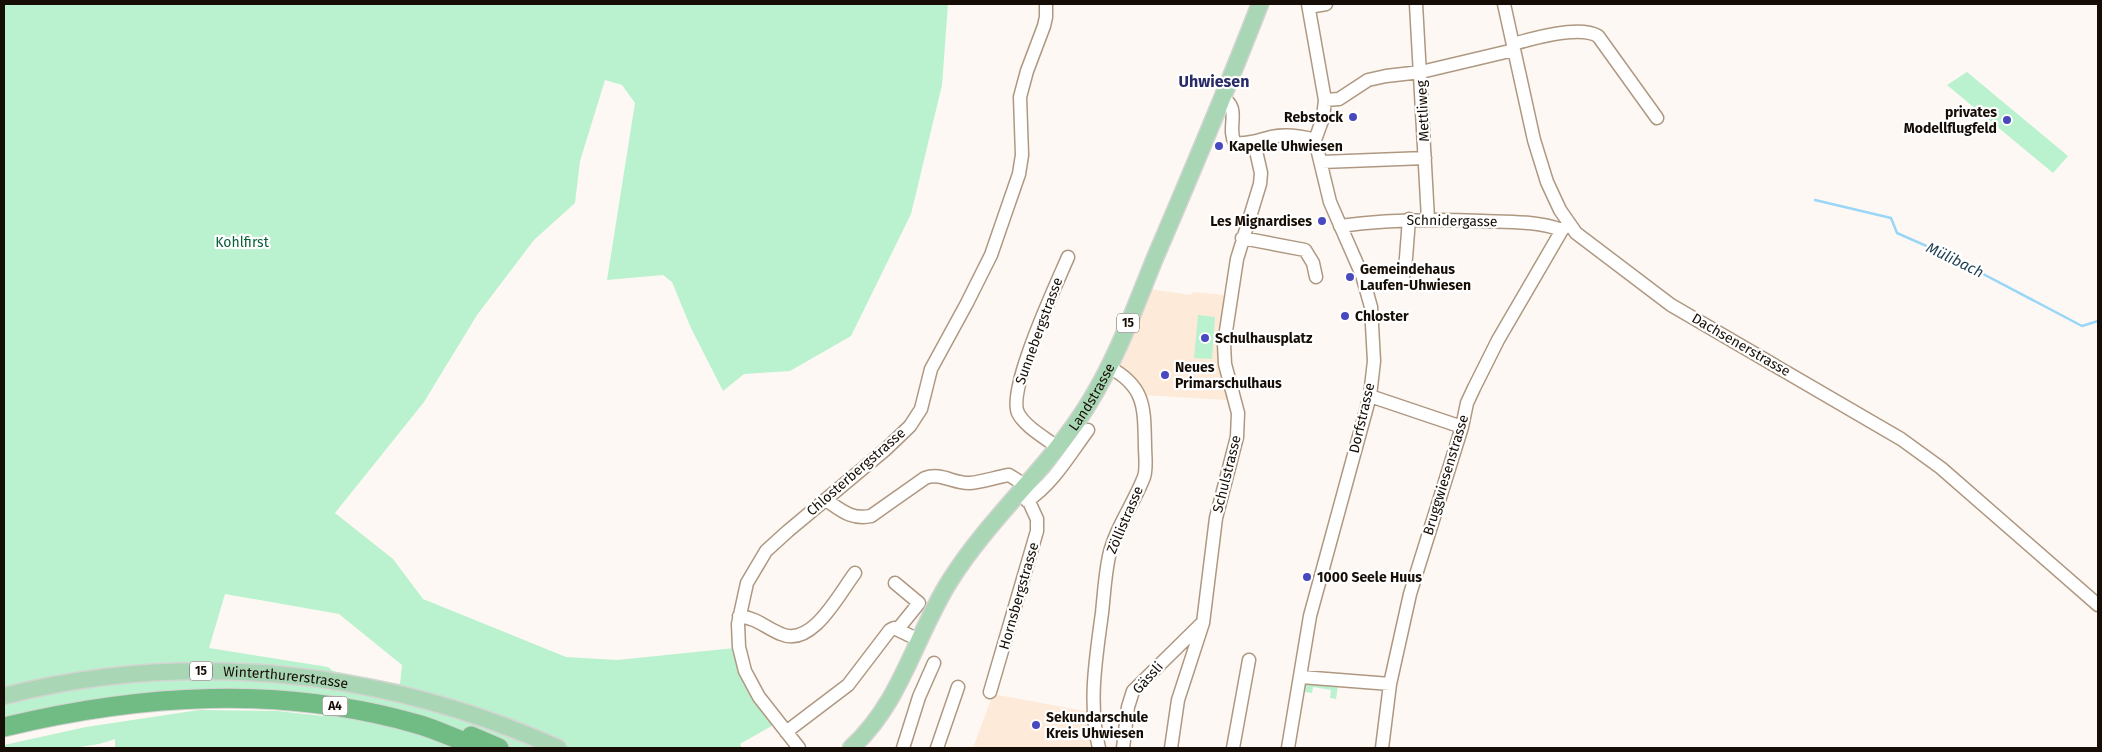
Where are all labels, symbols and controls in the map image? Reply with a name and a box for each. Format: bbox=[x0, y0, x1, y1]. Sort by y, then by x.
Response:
district label: Uhwiesen bbox=[1179, 72, 1249, 91]
street label: Mettliweg bbox=[1413, 79, 1433, 142]
place label: privates Modellflugfeld bbox=[1904, 104, 1997, 137]
place label: Rebstock bbox=[1284, 109, 1343, 126]
marker: Rebstock bbox=[1347, 111, 1359, 123]
marker: privates Modellflugfeld bbox=[2001, 114, 2013, 126]
place label: Kapelle Uhwiesen bbox=[1229, 138, 1343, 155]
marker: Kapelle Uhwiesen bbox=[1213, 140, 1225, 152]
street label: Schnidergasse bbox=[1406, 212, 1498, 230]
place label: Les Mignardises bbox=[1210, 213, 1312, 230]
marker: Les Mignardises bbox=[1316, 215, 1328, 227]
park label: Kohlfirst bbox=[215, 234, 270, 251]
water label: Mülibach bbox=[1923, 238, 1987, 282]
place label: Gemeindehaus Laufen-Uhwiesen bbox=[1360, 261, 1471, 294]
marker: Gemeindehaus Laufen-Uhwiesen bbox=[1344, 271, 1356, 283]
street label: Sunnebergstrasse bbox=[1012, 275, 1066, 387]
place label: Chloster bbox=[1355, 308, 1409, 325]
marker: Chloster bbox=[1339, 310, 1351, 322]
street label: Dachsenerstrasse bbox=[1689, 310, 1793, 380]
road number: 15 bbox=[1117, 314, 1139, 332]
place label: Schulhausplatz bbox=[1215, 330, 1313, 347]
marker: Schulhausplatz bbox=[1199, 332, 1211, 344]
place label: Neues Primarschulhaus bbox=[1175, 359, 1282, 392]
street label: Landstrasse bbox=[1065, 360, 1118, 434]
marker: Neues Primarschulhaus bbox=[1159, 369, 1171, 381]
street label: Dorfstrasse bbox=[1346, 381, 1378, 455]
street label: Bruggwiesenstrasse bbox=[1420, 413, 1472, 537]
street label: Chlosterbergstrasse bbox=[803, 424, 909, 520]
street label: Schulstrasse bbox=[1209, 433, 1245, 515]
street label: Zöllistrasse bbox=[1103, 484, 1147, 556]
street label: Hornsbergstrasse bbox=[996, 540, 1042, 652]
place label: 1000 Seele Huus bbox=[1317, 569, 1422, 586]
marker: 1000 Seele Huus bbox=[1301, 571, 1313, 583]
street label: Gässli bbox=[1129, 658, 1167, 698]
road number: 15 bbox=[190, 661, 212, 680]
street label: Winterthurerstrasse bbox=[223, 663, 349, 692]
road number: A4 bbox=[322, 696, 348, 716]
place label: Sekundarschule Kreis Uhwiesen bbox=[1046, 709, 1149, 742]
marker: Sekundarschule Kreis Uhwiesen bbox=[1030, 719, 1042, 731]

